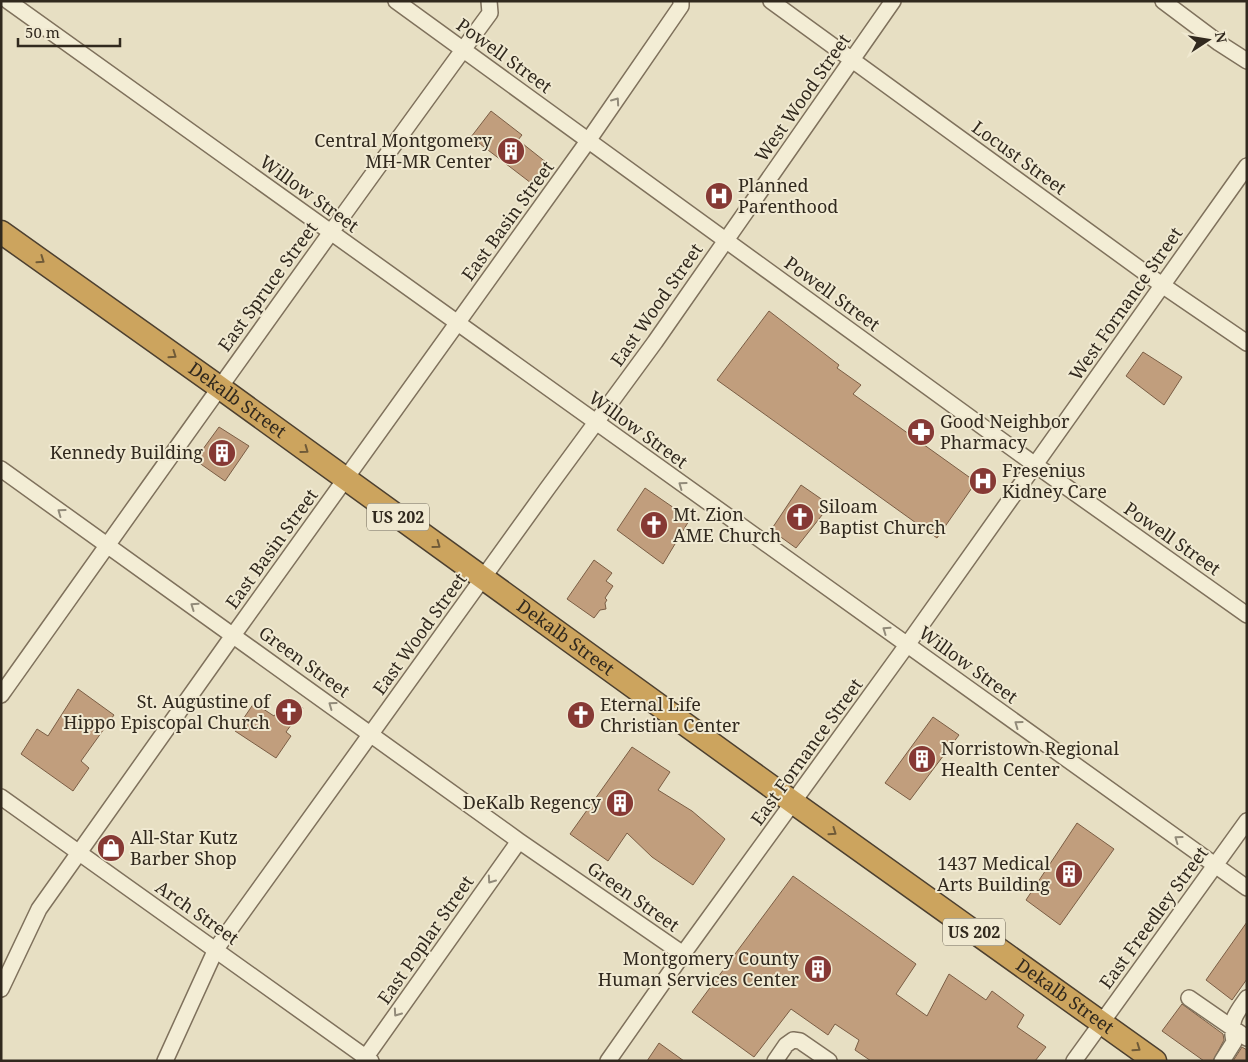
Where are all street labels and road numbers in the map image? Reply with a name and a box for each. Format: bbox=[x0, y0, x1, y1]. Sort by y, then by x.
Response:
street label: Powell Street bbox=[452, 12, 557, 98]
street label: West Wood Street bbox=[749, 29, 855, 166]
street label: Locust Street bbox=[968, 115, 1072, 200]
street label: Willow Street bbox=[255, 149, 364, 237]
street label: East Basin Street bbox=[456, 156, 559, 285]
street label: East Spruce Street bbox=[212, 217, 322, 356]
street label: West Fornance Street bbox=[1063, 222, 1187, 385]
street label: East Wood Street bbox=[605, 238, 708, 371]
street label: Powell Street bbox=[780, 250, 885, 336]
street label: Dekalb Street bbox=[184, 356, 291, 443]
street label: Willow Street bbox=[584, 385, 693, 473]
street label: East Basin Street bbox=[220, 484, 323, 613]
street label: Powell Street bbox=[1120, 496, 1226, 580]
road number: US 202 bbox=[367, 504, 429, 530]
street label: East Wood Street bbox=[367, 568, 472, 699]
street label: Dekalb Street bbox=[512, 593, 620, 680]
street label: Green Street bbox=[254, 620, 355, 702]
street label: Willow Street bbox=[914, 620, 1023, 708]
street label: East Fornance Street bbox=[745, 673, 868, 830]
street label: East Freedley Street bbox=[1093, 842, 1213, 993]
street label: Green Street bbox=[583, 856, 684, 937]
street label: East Poplar Street bbox=[372, 870, 479, 1009]
street label: Arch Street bbox=[151, 875, 244, 950]
road number: US 202 bbox=[943, 919, 1005, 946]
street label: Dekalb Street bbox=[1012, 953, 1119, 1039]

